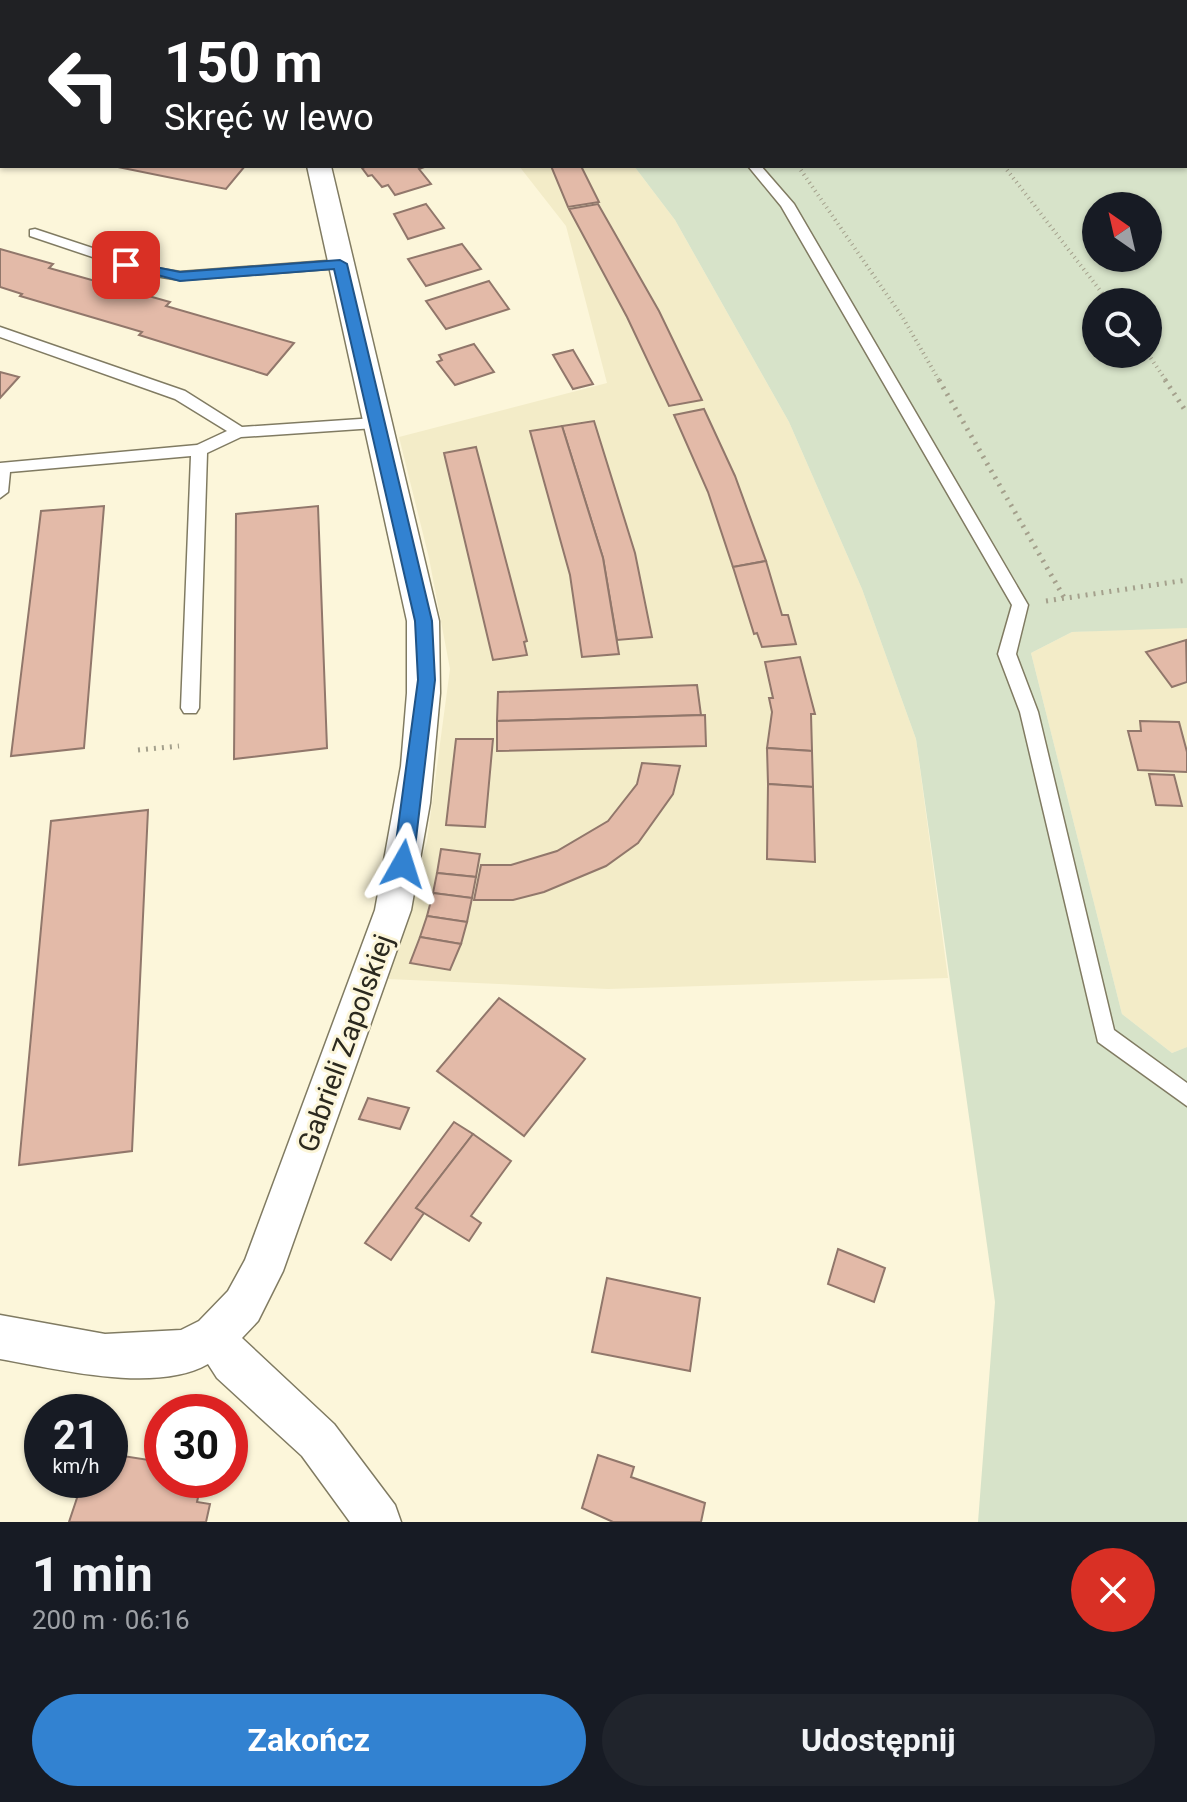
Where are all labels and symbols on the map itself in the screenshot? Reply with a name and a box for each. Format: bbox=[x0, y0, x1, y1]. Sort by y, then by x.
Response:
north arrow bbox=[1082, 192, 1162, 272]
pin bbox=[92, 231, 160, 299]
position arrow bbox=[361, 822, 445, 906]
street label: Gabrieli Zapolskiej bbox=[291, 930, 400, 1157]
speed limit sign: 30 bbox=[144, 1394, 248, 1498]

